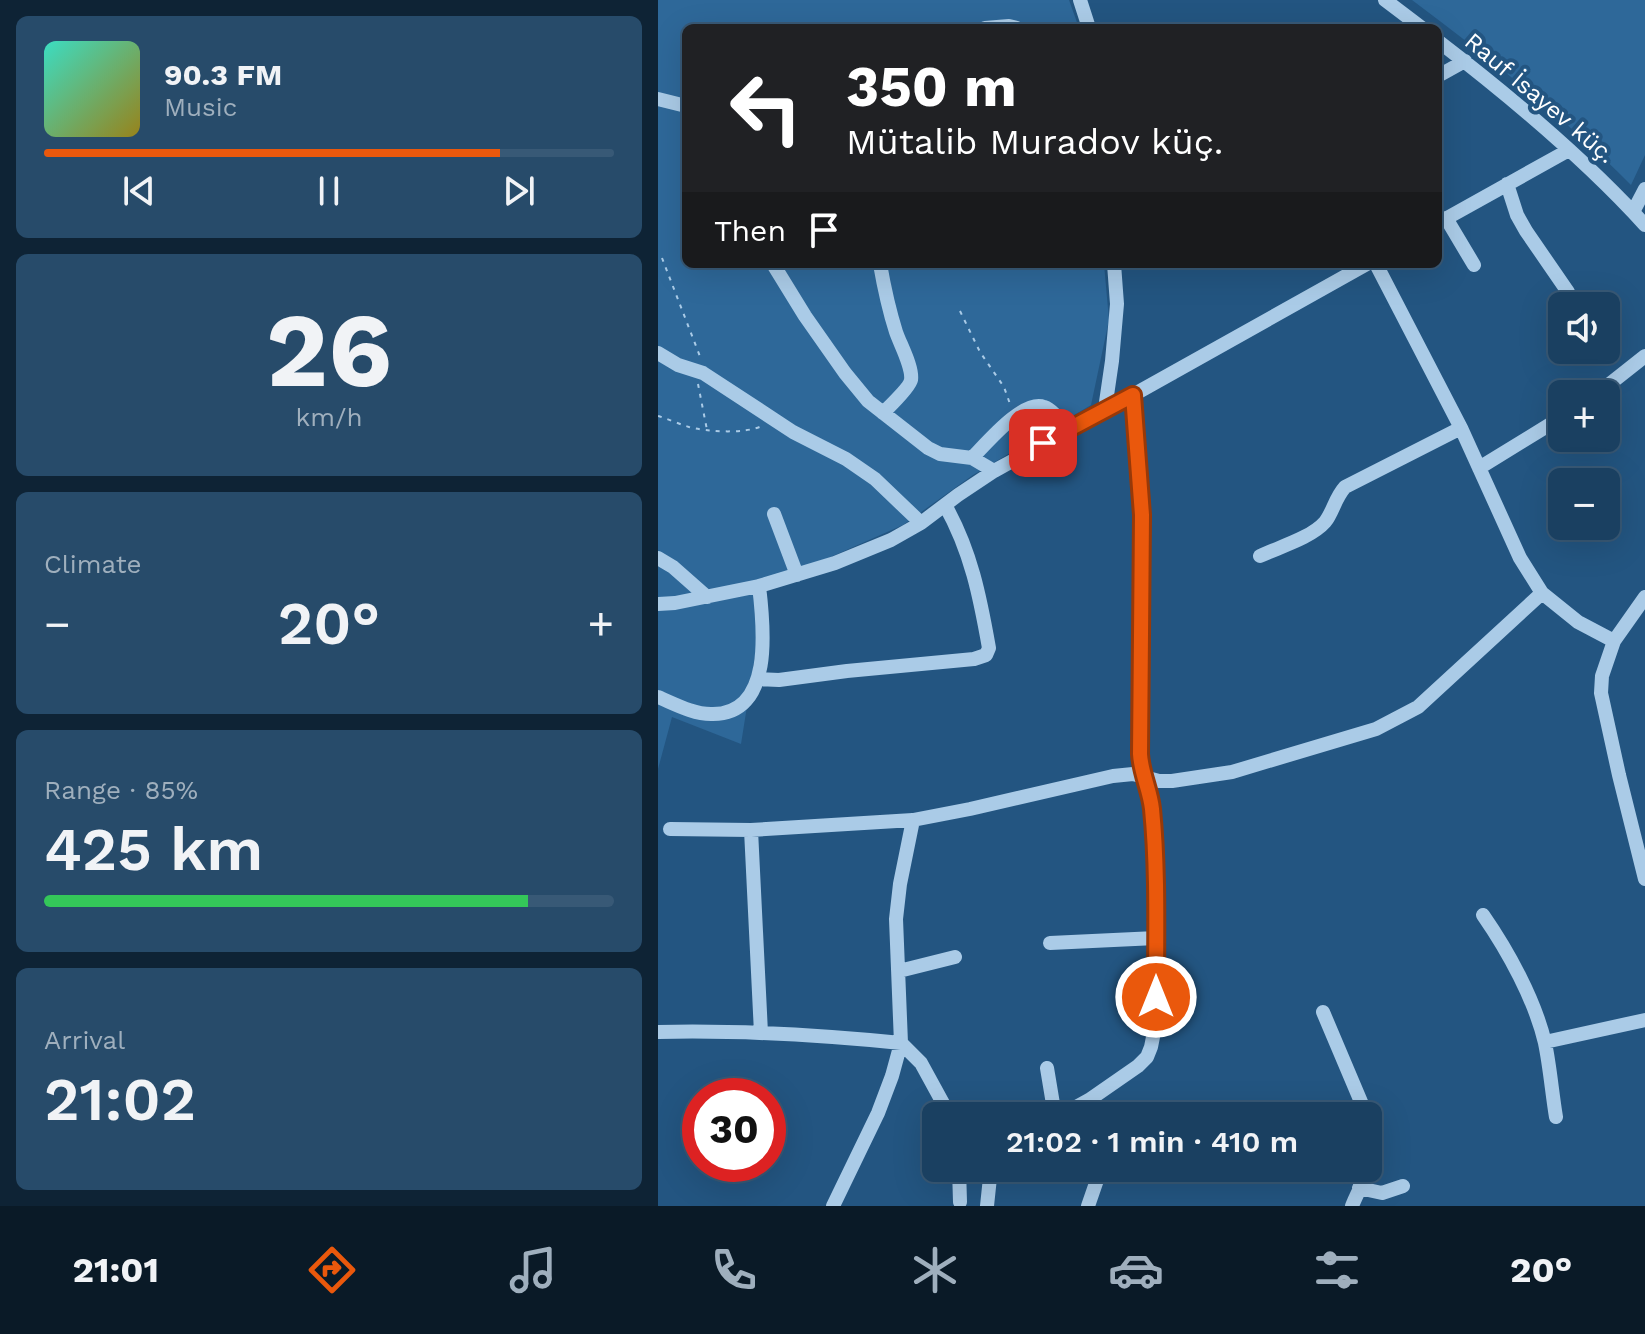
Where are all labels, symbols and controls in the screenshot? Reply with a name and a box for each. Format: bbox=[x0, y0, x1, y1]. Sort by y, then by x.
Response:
street label: Rauf İsayev küç. bbox=[1459, 27, 1621, 169]
text: 350 m bbox=[846, 54, 1017, 120]
icon: left bbox=[714, 56, 818, 160]
text: 90.3 FM bbox=[164, 57, 282, 92]
text: Music bbox=[164, 92, 237, 122]
text: Mütalib Muradov küç. bbox=[846, 121, 1223, 163]
icon: previous bbox=[117, 169, 161, 213]
icon: pause bbox=[307, 169, 351, 213]
icon: next bbox=[497, 169, 541, 213]
icon: arrive bbox=[802, 208, 846, 252]
text: Then bbox=[714, 213, 786, 248]
text: 26 bbox=[266, 289, 392, 411]
map controls bbox=[1548, 292, 1620, 540]
button: sound bbox=[1548, 292, 1620, 364]
button: + bbox=[1548, 380, 1620, 452]
text: km/h bbox=[296, 402, 362, 432]
pin bbox=[1009, 409, 1077, 477]
icon: arrive bbox=[1021, 421, 1065, 465]
button: − bbox=[1548, 468, 1620, 540]
text: Climate bbox=[44, 549, 142, 579]
text: 20° bbox=[278, 588, 380, 659]
text: − bbox=[44, 598, 71, 650]
text: + bbox=[587, 598, 614, 650]
text: Range · 85% bbox=[44, 775, 198, 805]
text: 425 km bbox=[44, 814, 263, 885]
position arrow bbox=[1114, 955, 1198, 1039]
text: Arrival bbox=[44, 1025, 125, 1055]
text: 21:02 bbox=[44, 1064, 196, 1135]
speed limit sign: 30 bbox=[682, 1078, 786, 1182]
text: 21:02 · 1 min · 410 m bbox=[1006, 1124, 1298, 1159]
icon: directions bbox=[304, 1242, 360, 1298]
icon: music bbox=[505, 1242, 561, 1298]
icon: phone bbox=[706, 1242, 762, 1298]
icon: climate bbox=[907, 1242, 963, 1298]
icon: car bbox=[1108, 1242, 1164, 1298]
icon: filters bbox=[1309, 1242, 1365, 1298]
text: 21:01 bbox=[72, 1249, 159, 1291]
text: 20° bbox=[1510, 1249, 1572, 1291]

